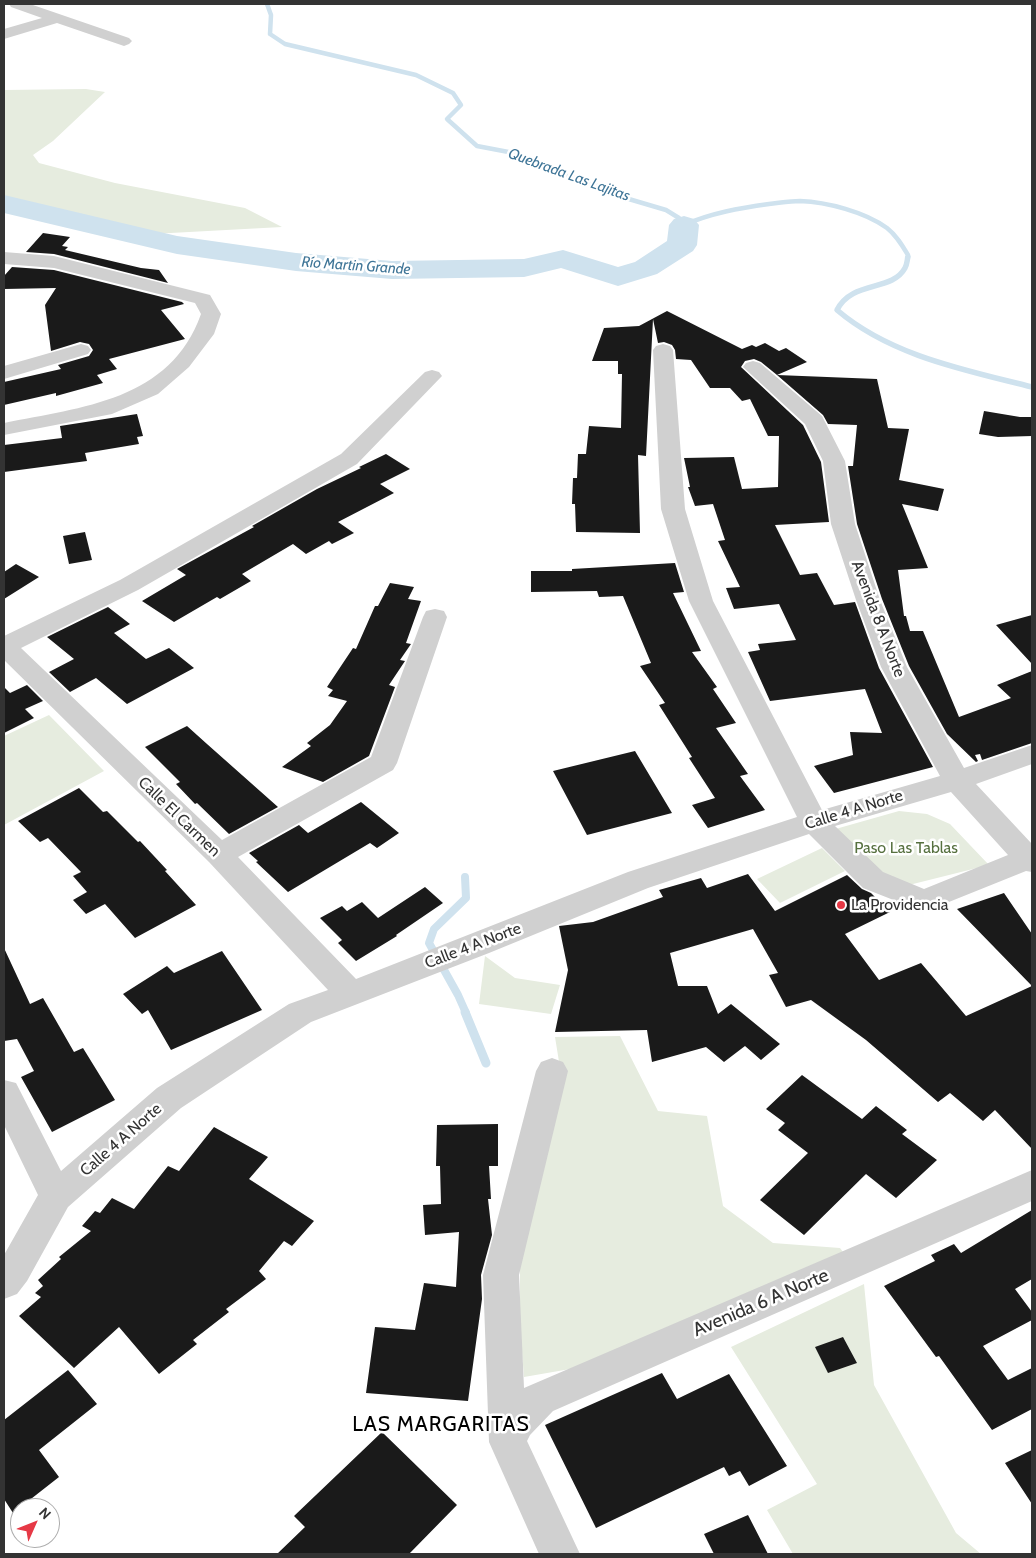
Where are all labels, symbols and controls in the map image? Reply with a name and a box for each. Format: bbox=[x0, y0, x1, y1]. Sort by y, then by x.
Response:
water label: Quebrada Las Lajitas bbox=[506, 145, 632, 205]
water label: Río Martin Grande bbox=[301, 253, 411, 279]
street label: Avenida 8 A Norte bbox=[847, 558, 909, 680]
street label: Calle El Carmen bbox=[134, 773, 224, 861]
street label: Calle 4 A Norte bbox=[803, 786, 905, 834]
park label: Paso Las Tablas bbox=[854, 838, 958, 858]
place label: La Providencia bbox=[851, 895, 948, 915]
marker: La Providencia bbox=[835, 899, 847, 911]
street label: Calle 4 A Norte bbox=[422, 919, 524, 973]
street label: Calle 4 A Norte bbox=[76, 1099, 166, 1181]
street label: Avenida 6 A Norte bbox=[690, 1264, 832, 1342]
district label: LAS MARGARITAS bbox=[351, 1412, 531, 1438]
north arrow bbox=[10, 1498, 60, 1548]
text: N bbox=[35, 1503, 55, 1523]

